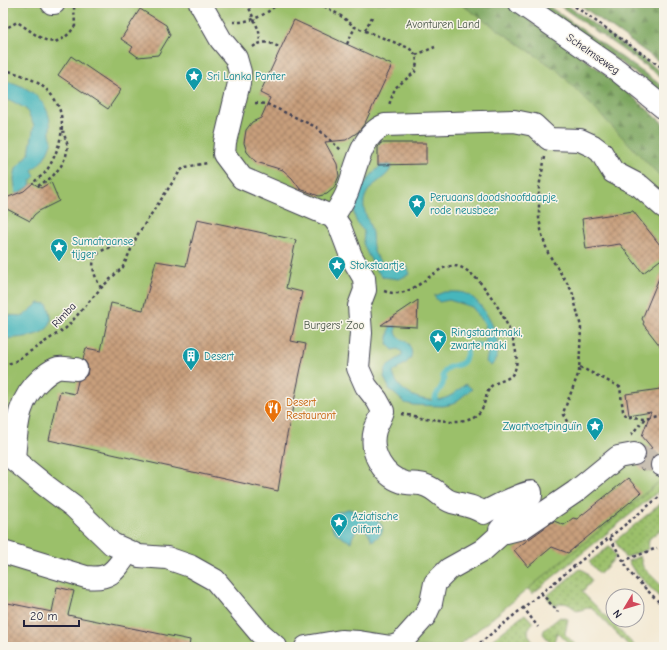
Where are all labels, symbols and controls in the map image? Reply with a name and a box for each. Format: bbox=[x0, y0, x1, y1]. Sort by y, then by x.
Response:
park label: Avonturen Land bbox=[406, 18, 480, 31]
street label: Schelmseweg bbox=[564, 31, 622, 77]
place icon: Sri Lanka Panter bbox=[184, 66, 204, 91]
place label: Sri Lanka Panter bbox=[207, 70, 286, 83]
place label: Peruaans doodshoofdaapje, rode neusbeer bbox=[430, 191, 558, 217]
place icon: Peruaans doodshoofdaapje, rode neusbeer bbox=[407, 193, 427, 218]
place label: Sumatraanse tijger bbox=[71, 235, 134, 261]
place icon: Sumatraanse tijger bbox=[49, 237, 69, 262]
place icon: Stokstaartje bbox=[327, 255, 347, 280]
place label: Stokstaartje bbox=[350, 259, 405, 272]
street label: Rimba bbox=[49, 300, 79, 330]
park label: Burgers' Zoo bbox=[304, 319, 364, 332]
place label: Ringstaartmaki, zwarte maki bbox=[451, 326, 523, 352]
place icon: Ringstaartmaki, zwarte maki bbox=[428, 328, 448, 353]
building icon: Desert bbox=[181, 346, 201, 371]
place label: Desert bbox=[204, 350, 235, 363]
place label: Desert Restaurant bbox=[286, 396, 337, 422]
restaurant icon: Desert Restaurant bbox=[263, 398, 283, 423]
place icon: Zwartvoetpinguïn bbox=[585, 416, 605, 441]
place label: Zwartvoetpinguïn bbox=[503, 420, 582, 433]
place label: Aziatische olifant bbox=[352, 510, 399, 536]
place icon: Aziatische olifant bbox=[329, 512, 349, 537]
north arrow bbox=[605, 588, 645, 628]
scale bar bbox=[24, 602, 79, 628]
text: N bbox=[610, 607, 625, 621]
text: 20 m bbox=[30, 609, 58, 623]

